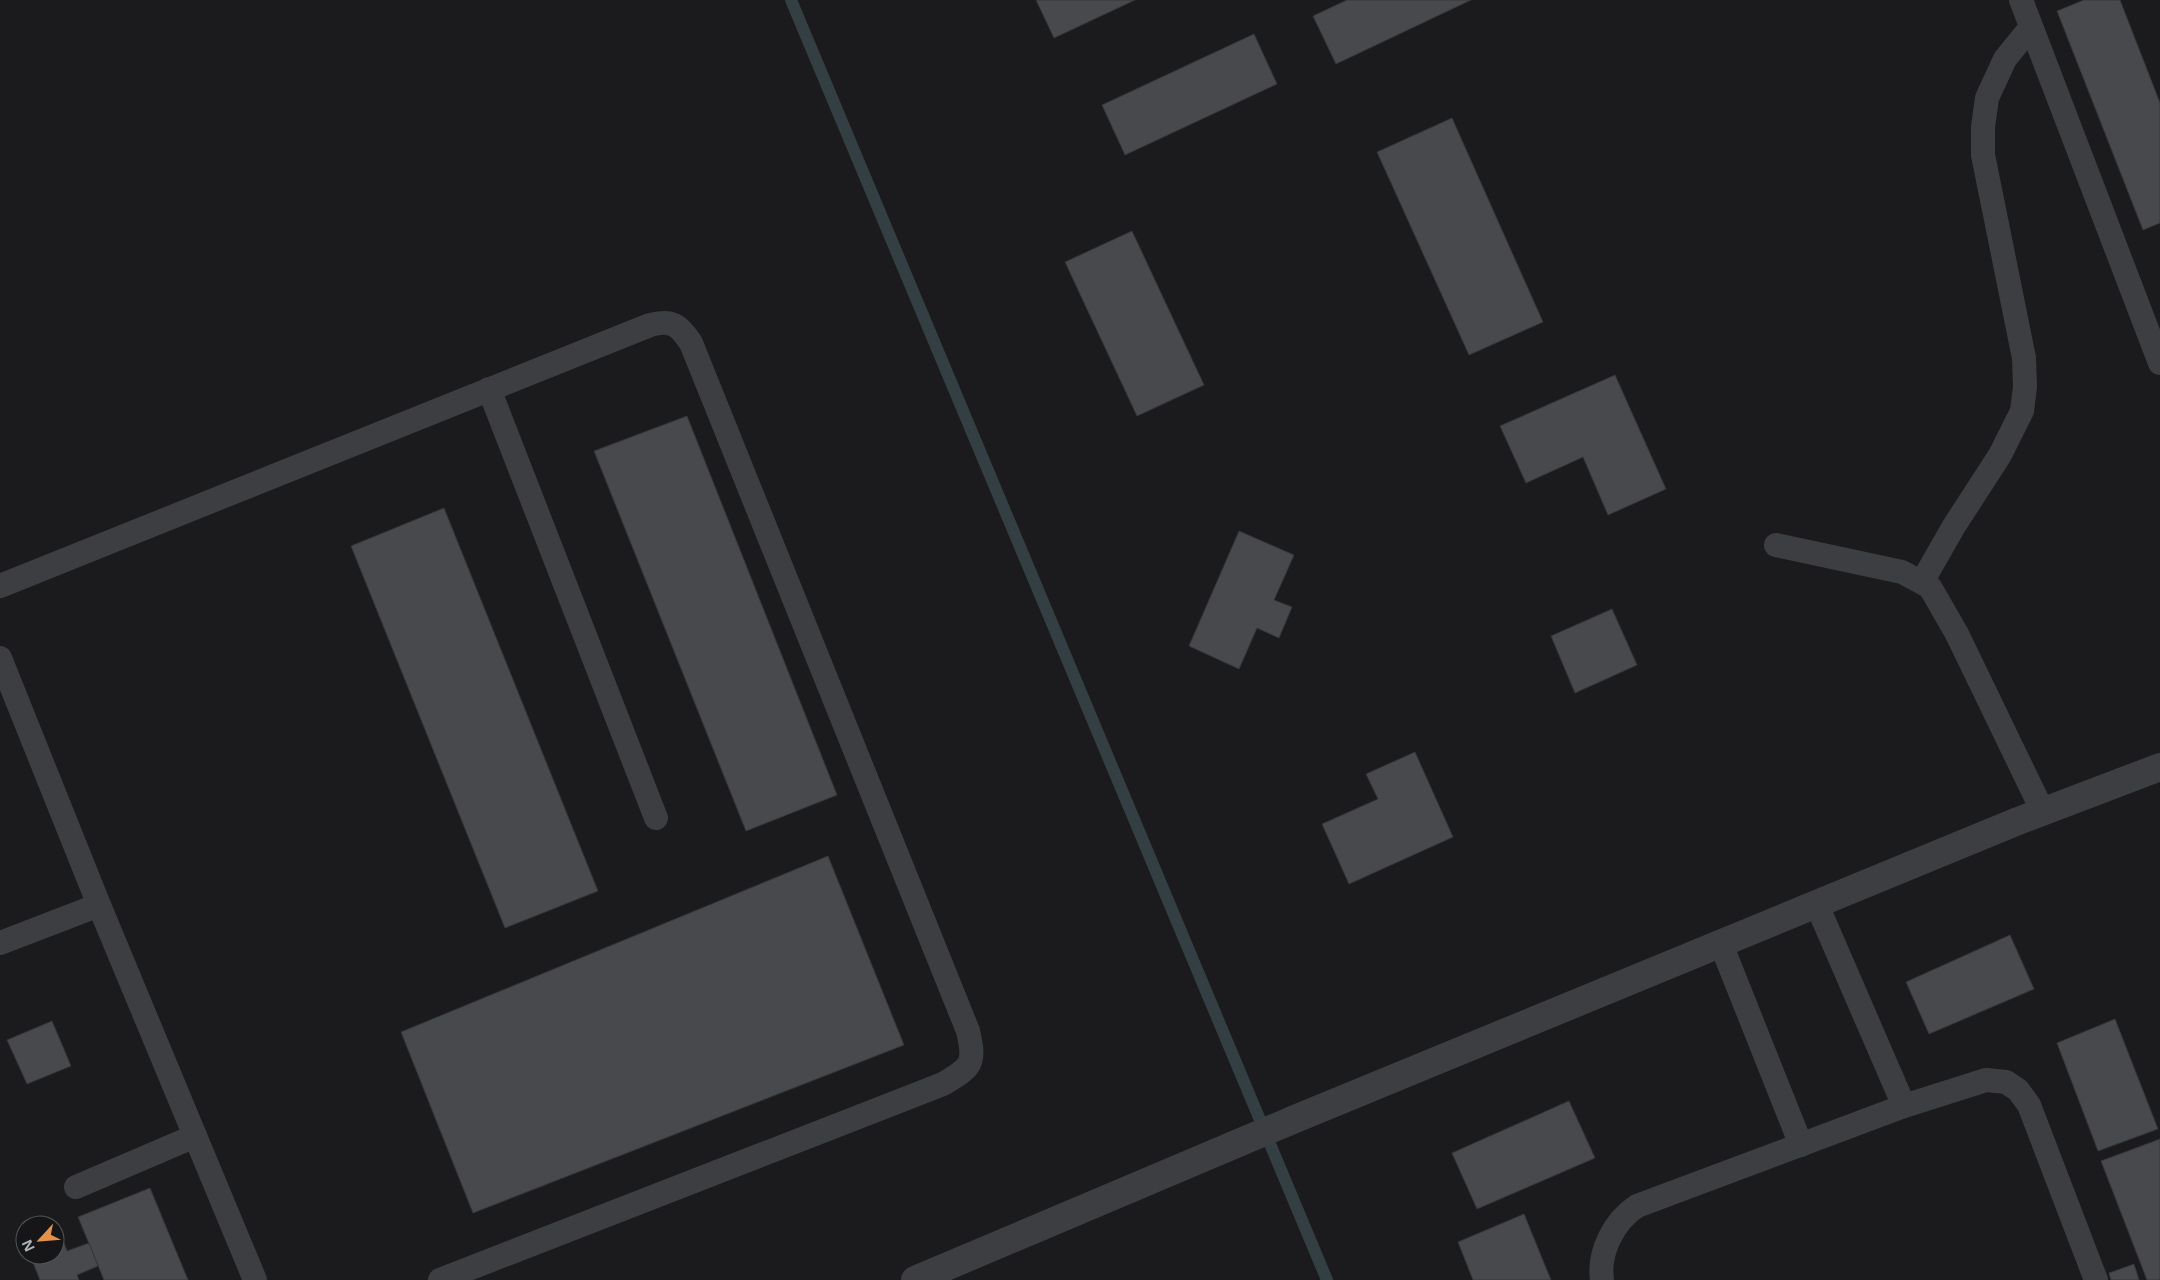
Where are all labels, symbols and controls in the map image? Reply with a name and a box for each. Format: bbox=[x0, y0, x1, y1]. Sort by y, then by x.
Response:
north arrow bbox=[15, 1215, 65, 1265]
text: N bbox=[17, 1237, 39, 1255]

